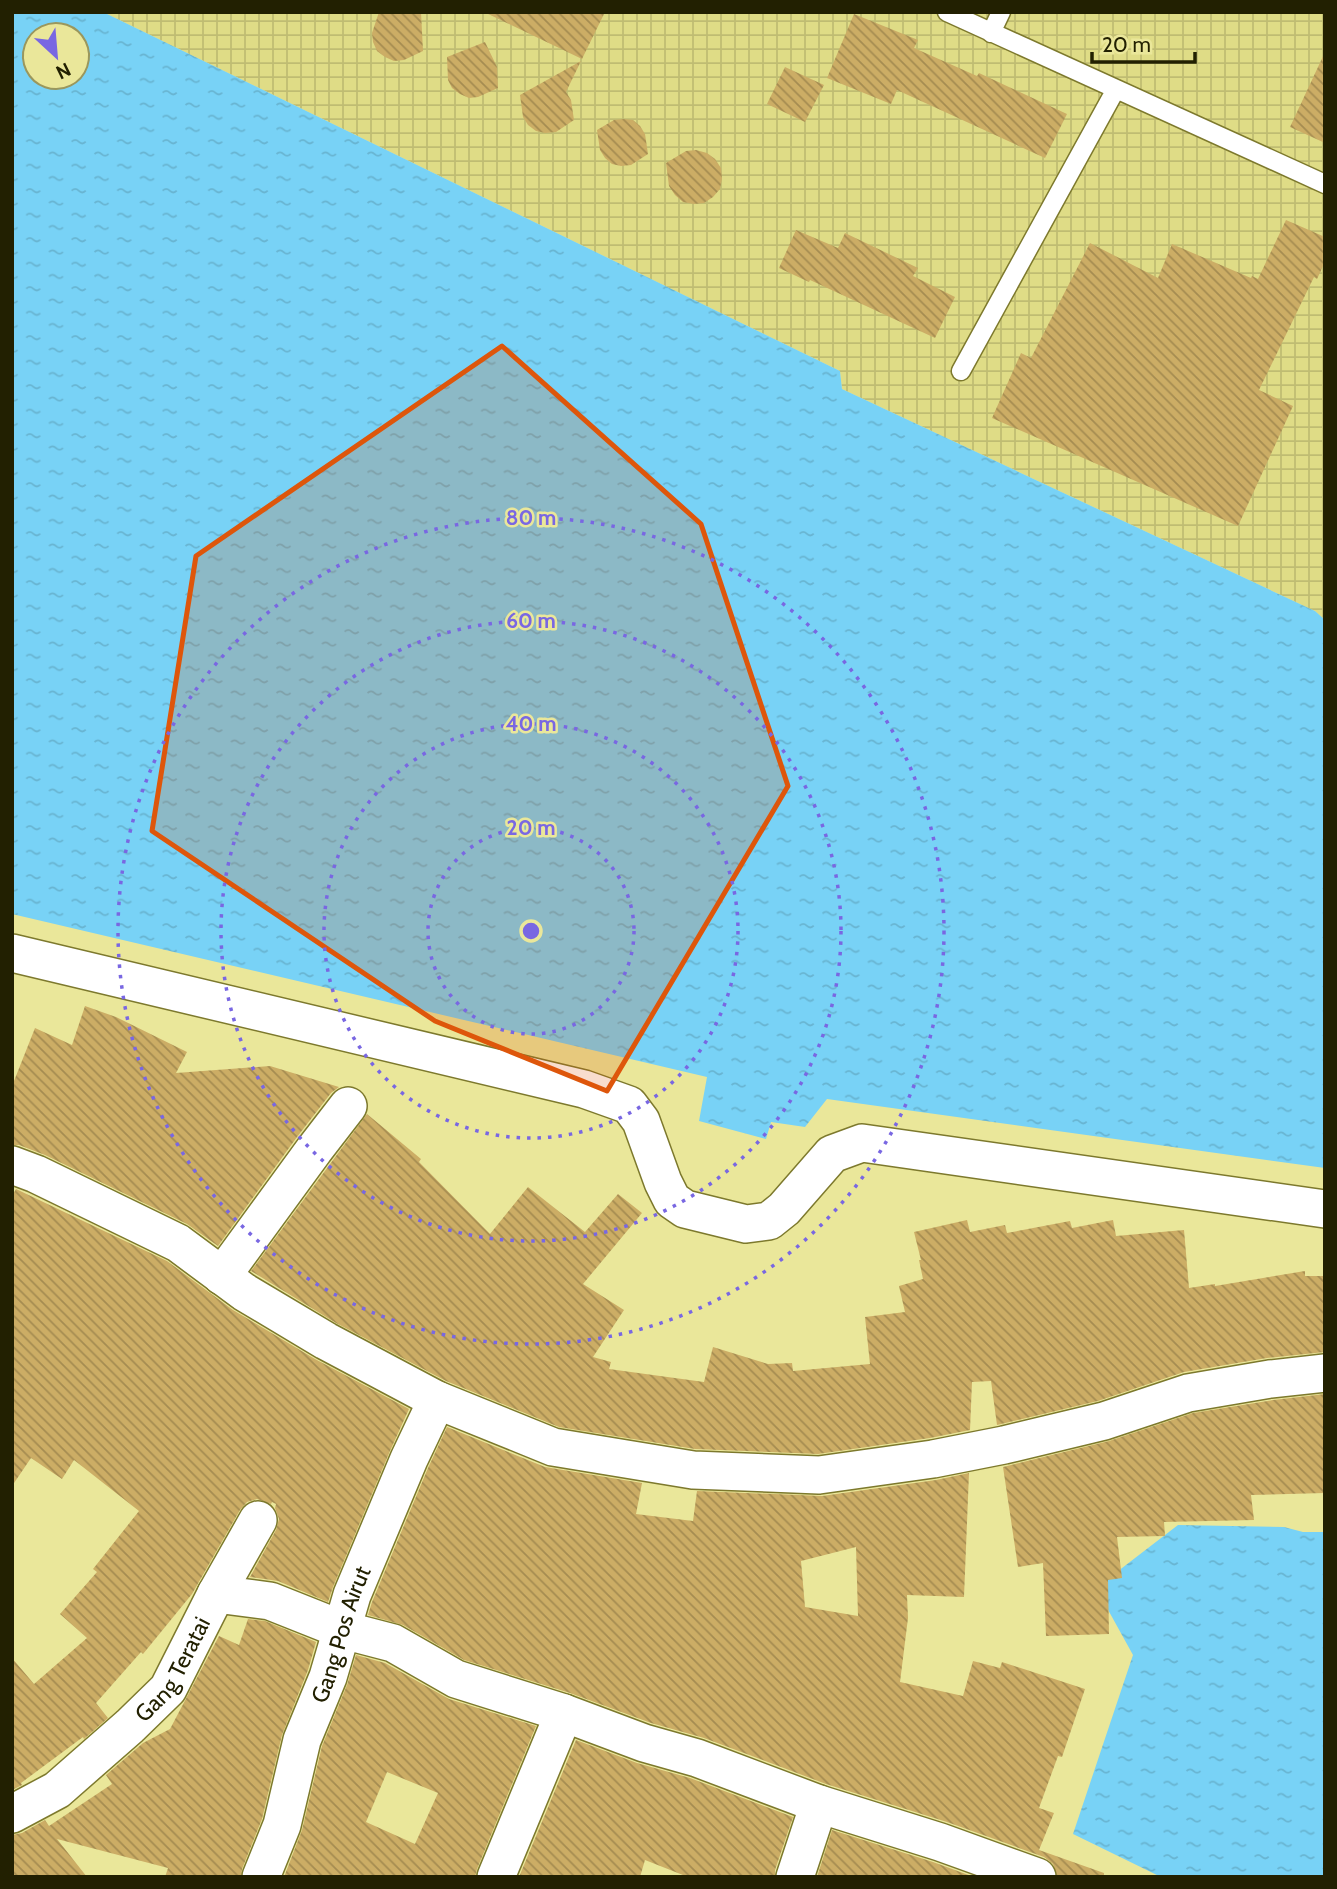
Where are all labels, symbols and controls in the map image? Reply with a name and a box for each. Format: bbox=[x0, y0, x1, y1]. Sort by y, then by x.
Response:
north arrow bbox=[21, 21, 91, 91]
scale bar bbox=[1092, 21, 1195, 65]
text: 20 m bbox=[1102, 32, 1151, 57]
text: N bbox=[52, 58, 74, 84]
text: 80 m bbox=[506, 505, 556, 530]
text: 60 m bbox=[506, 608, 556, 633]
text: 40 m bbox=[506, 711, 556, 736]
text: 20 m bbox=[507, 815, 555, 840]
centre of rings bbox=[519, 919, 543, 943]
street label: Gang Pos Airut bbox=[305, 1561, 377, 1707]
street label: Gang Teratai bbox=[129, 1612, 216, 1728]

